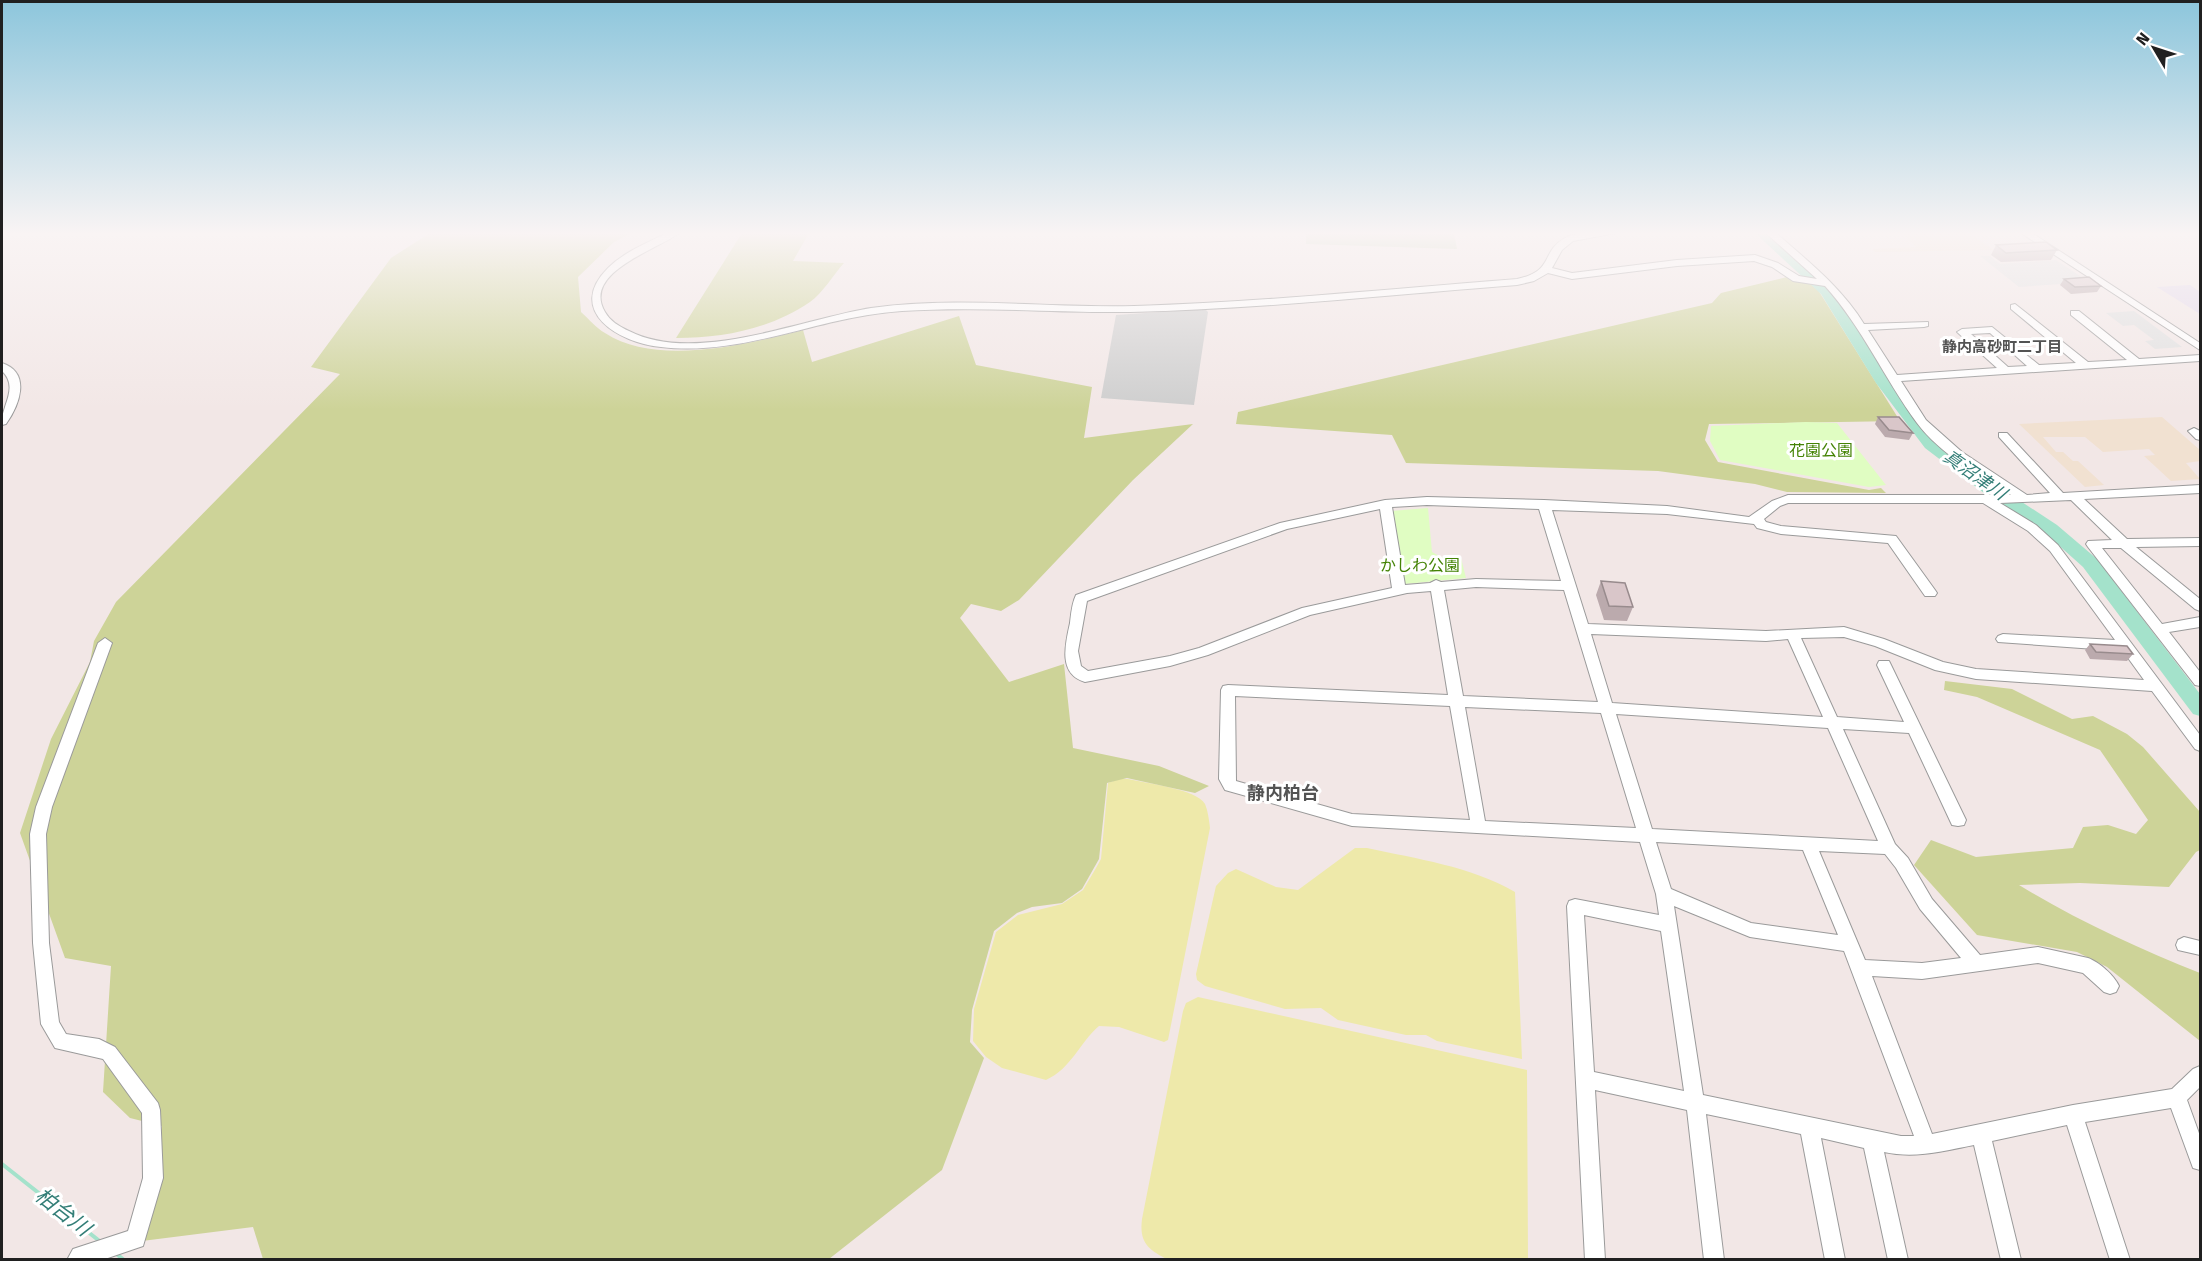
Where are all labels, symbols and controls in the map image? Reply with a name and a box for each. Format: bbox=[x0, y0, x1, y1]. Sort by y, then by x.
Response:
north arrow bbox=[2124, 18, 2184, 78]
text: N bbox=[2132, 29, 2153, 49]
district label: 静内高砂町二丁目 bbox=[1942, 338, 2062, 356]
park label: 花園公園 bbox=[1789, 441, 1853, 460]
water label: 真沼津川 bbox=[1939, 445, 2012, 506]
park label: かしわ公園 bbox=[1380, 556, 1460, 575]
district label: 静内柏台 bbox=[1247, 782, 1319, 804]
water label: 柏台川 bbox=[30, 1182, 97, 1243]

